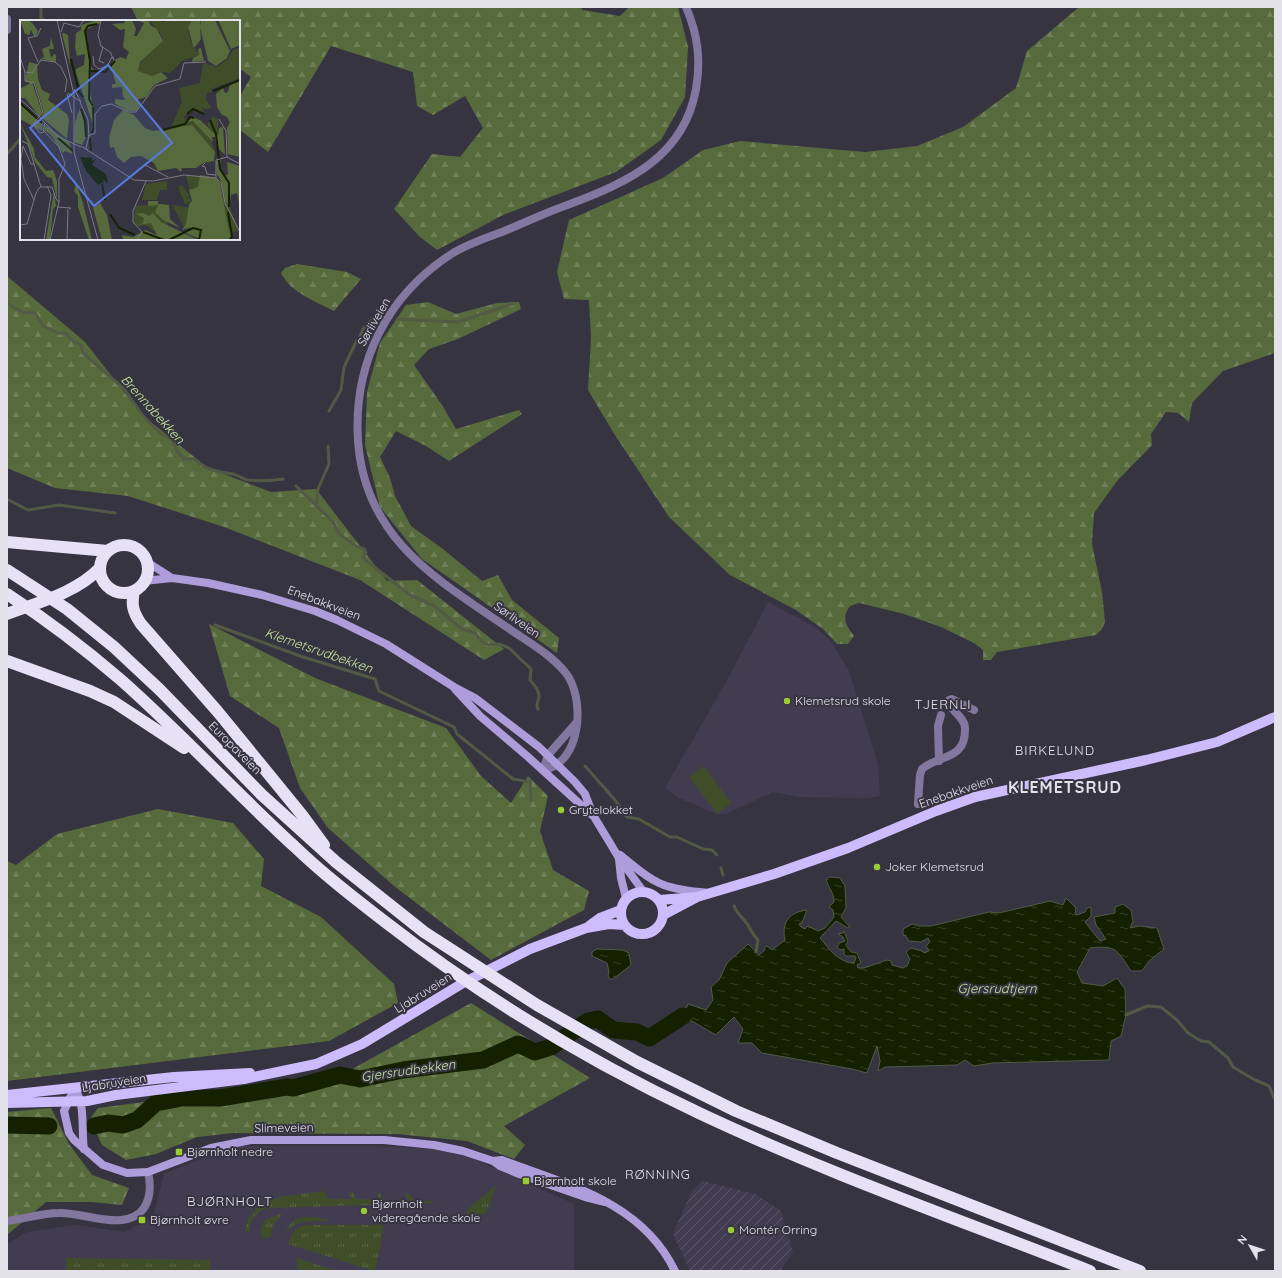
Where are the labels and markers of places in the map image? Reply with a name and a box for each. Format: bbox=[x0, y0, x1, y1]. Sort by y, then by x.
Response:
place label: Klemetsrud skole bbox=[795, 693, 891, 708]
marker: Klemetsrud skole bbox=[782, 696, 792, 706]
place label: Grytelokket bbox=[569, 802, 633, 817]
marker: Grytelokket bbox=[556, 805, 566, 815]
place label: Joker Klemetsrud bbox=[885, 859, 984, 874]
marker: Joker Klemetsrud bbox=[872, 862, 882, 872]
place label: Bjørnholt nedre bbox=[187, 1144, 273, 1159]
marker: Bjørnholt nedre bbox=[174, 1147, 184, 1157]
place label: Bjørnholt skole bbox=[534, 1173, 617, 1188]
marker: Bjørnholt skole bbox=[521, 1176, 531, 1186]
place label: Bjørnholt videregående skole bbox=[372, 1196, 480, 1225]
marker: Bjørnholt videregående skole bbox=[359, 1206, 369, 1216]
place label: Bjørnholt øvre bbox=[150, 1212, 229, 1227]
marker: Bjørnholt øvre bbox=[137, 1215, 147, 1225]
place label: Montér Orring bbox=[739, 1222, 817, 1237]
marker: Montér Orring bbox=[726, 1225, 736, 1235]

